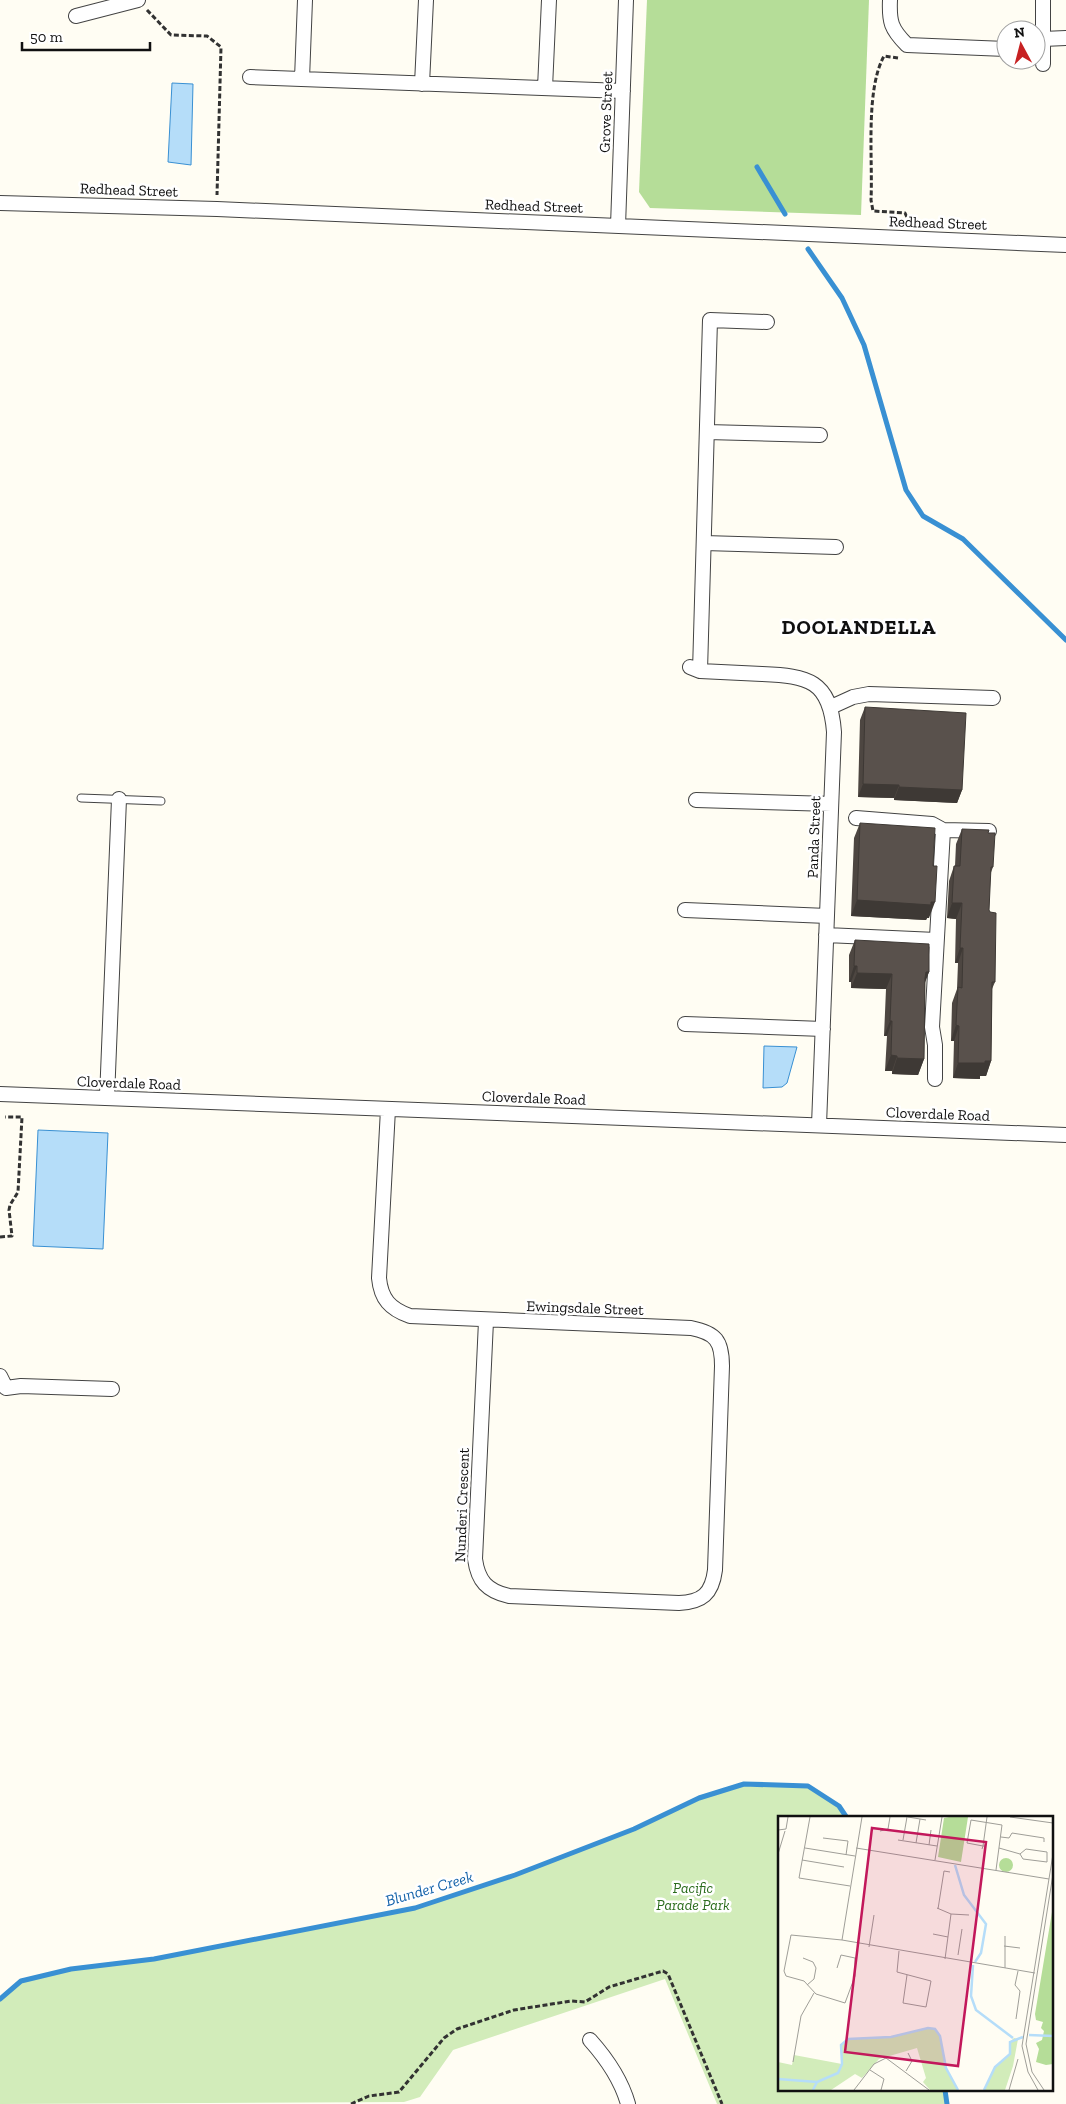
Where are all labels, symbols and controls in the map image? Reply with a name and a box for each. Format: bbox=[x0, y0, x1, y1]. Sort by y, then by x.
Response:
scale bar bbox=[22, 20, 150, 52]
north arrow bbox=[996, 20, 1046, 70]
text: N bbox=[1013, 23, 1026, 42]
text: 50 m bbox=[30, 28, 63, 46]
street label: Grove Street bbox=[596, 71, 616, 153]
street label: Redhead Street bbox=[80, 179, 179, 201]
street label: Redhead Street bbox=[485, 195, 584, 217]
street label: Redhead Street bbox=[889, 212, 988, 234]
district label: DOOLANDELLA bbox=[782, 615, 937, 639]
street label: Panda Street bbox=[804, 795, 824, 879]
street label: Cloverdale Road bbox=[77, 1072, 182, 1094]
street label: Cloverdale Road bbox=[482, 1087, 587, 1109]
street label: Cloverdale Road bbox=[886, 1103, 991, 1125]
street label: Ewingsdale Street bbox=[526, 1297, 644, 1319]
street label: Nunderi Crescent bbox=[451, 1447, 473, 1563]
inset map bbox=[778, 1816, 1054, 2092]
water label: Blunder Creek bbox=[383, 1867, 475, 1910]
park label: Pacific Parade Park bbox=[656, 1879, 730, 1914]

